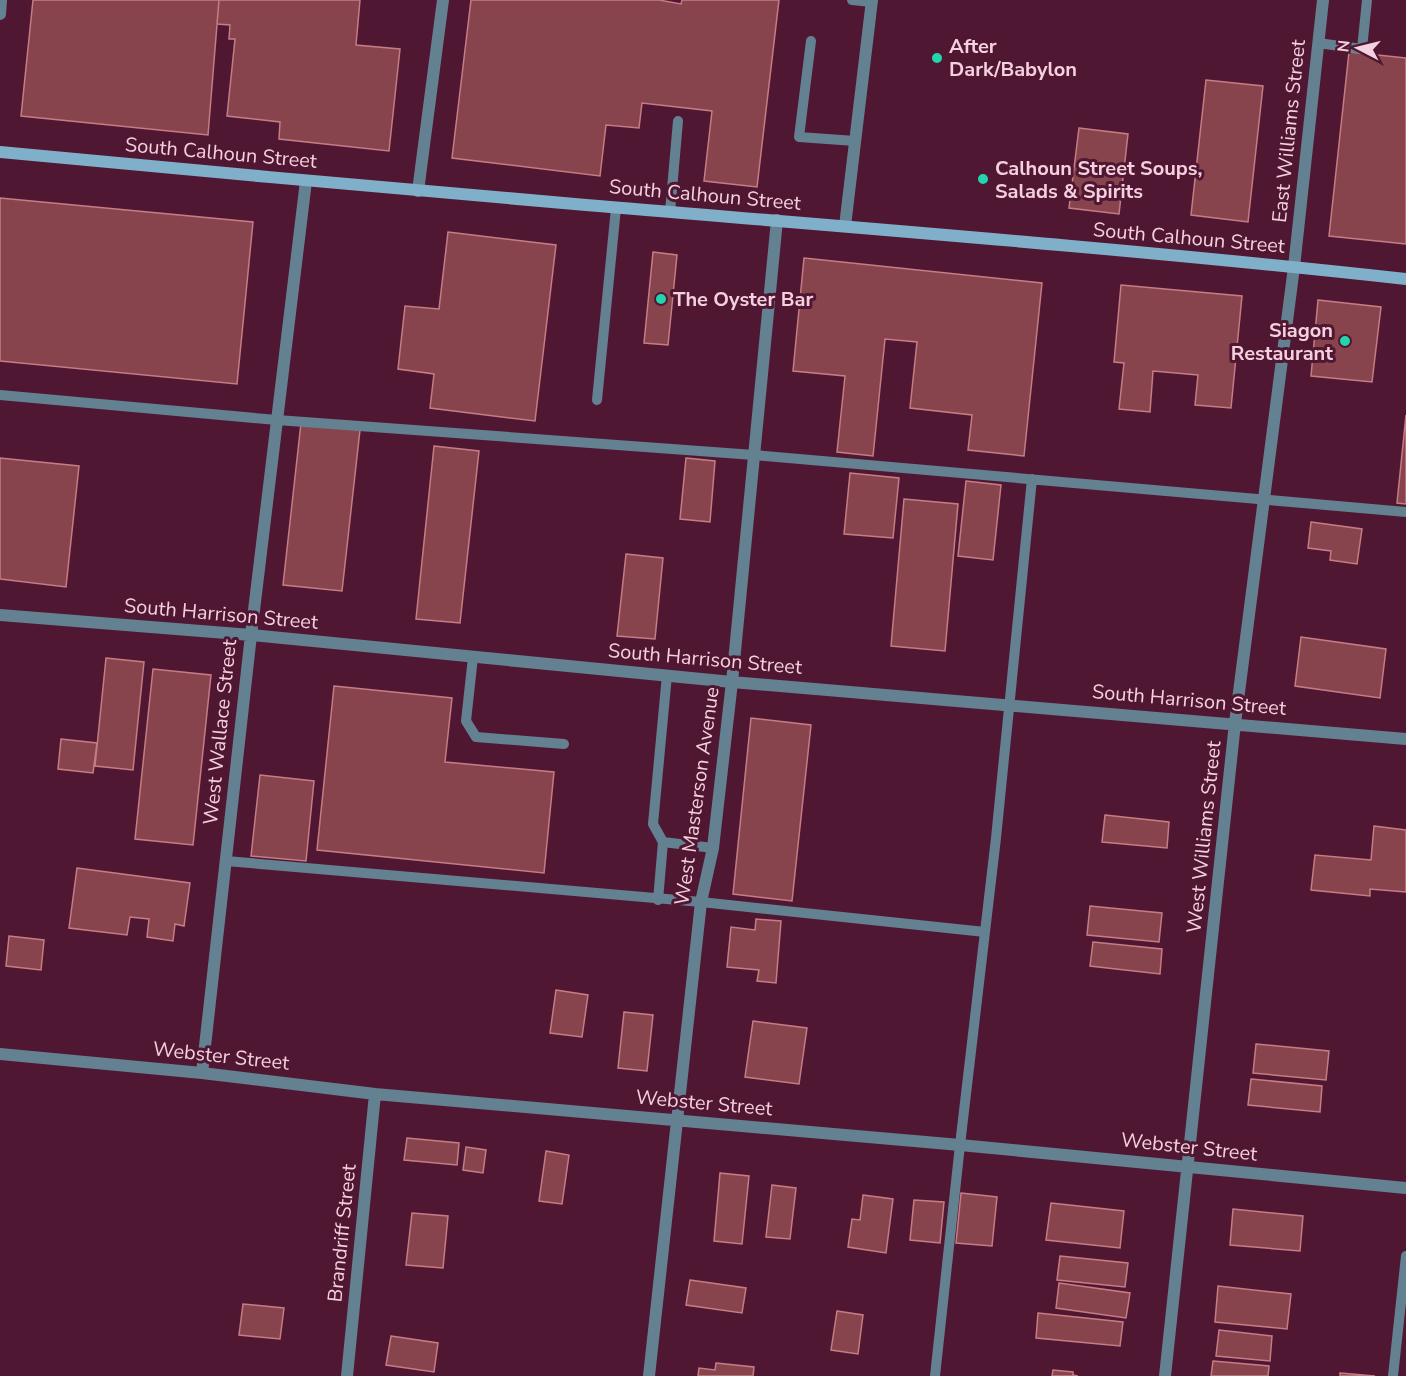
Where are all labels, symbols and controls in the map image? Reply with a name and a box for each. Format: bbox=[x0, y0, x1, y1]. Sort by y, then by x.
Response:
north arrow bbox=[1328, 18, 1388, 78]
place label: After Dark/Babylon bbox=[949, 33, 1077, 83]
street label: East Williams Street bbox=[1266, 37, 1312, 224]
text: N bbox=[1332, 39, 1356, 54]
marker: After Dark/Babylon bbox=[930, 51, 944, 65]
street label: South Calhoun Street bbox=[124, 131, 319, 175]
place label: Calhoun Street Soups, Salads & Spirits bbox=[995, 155, 1202, 205]
marker: Calhoun Street Soups, Salads & Spirits bbox=[976, 172, 990, 186]
street label: South Calhoun Street bbox=[608, 173, 803, 217]
street label: South Calhoun Street bbox=[1092, 216, 1287, 260]
place label: The Oyster Bar bbox=[673, 286, 813, 313]
marker: The Oyster Bar bbox=[654, 292, 668, 306]
place label: Siagon Restaurant bbox=[1231, 317, 1333, 367]
marker: Siagon Restaurant bbox=[1338, 334, 1352, 348]
street label: South Harrison Street bbox=[123, 592, 320, 636]
street label: West Wallace Street bbox=[197, 637, 243, 826]
street label: South Harrison Street bbox=[607, 637, 804, 681]
street label: South Harrison Street bbox=[1091, 678, 1288, 722]
street label: West Masterson Avenue bbox=[668, 685, 726, 907]
street label: West Williams Street bbox=[1180, 738, 1228, 935]
street label: Webster Street bbox=[151, 1035, 292, 1077]
street label: Webster Street bbox=[635, 1084, 774, 1123]
street label: Webster Street bbox=[1119, 1126, 1260, 1168]
street label: Brandriff Street bbox=[321, 1162, 363, 1303]

